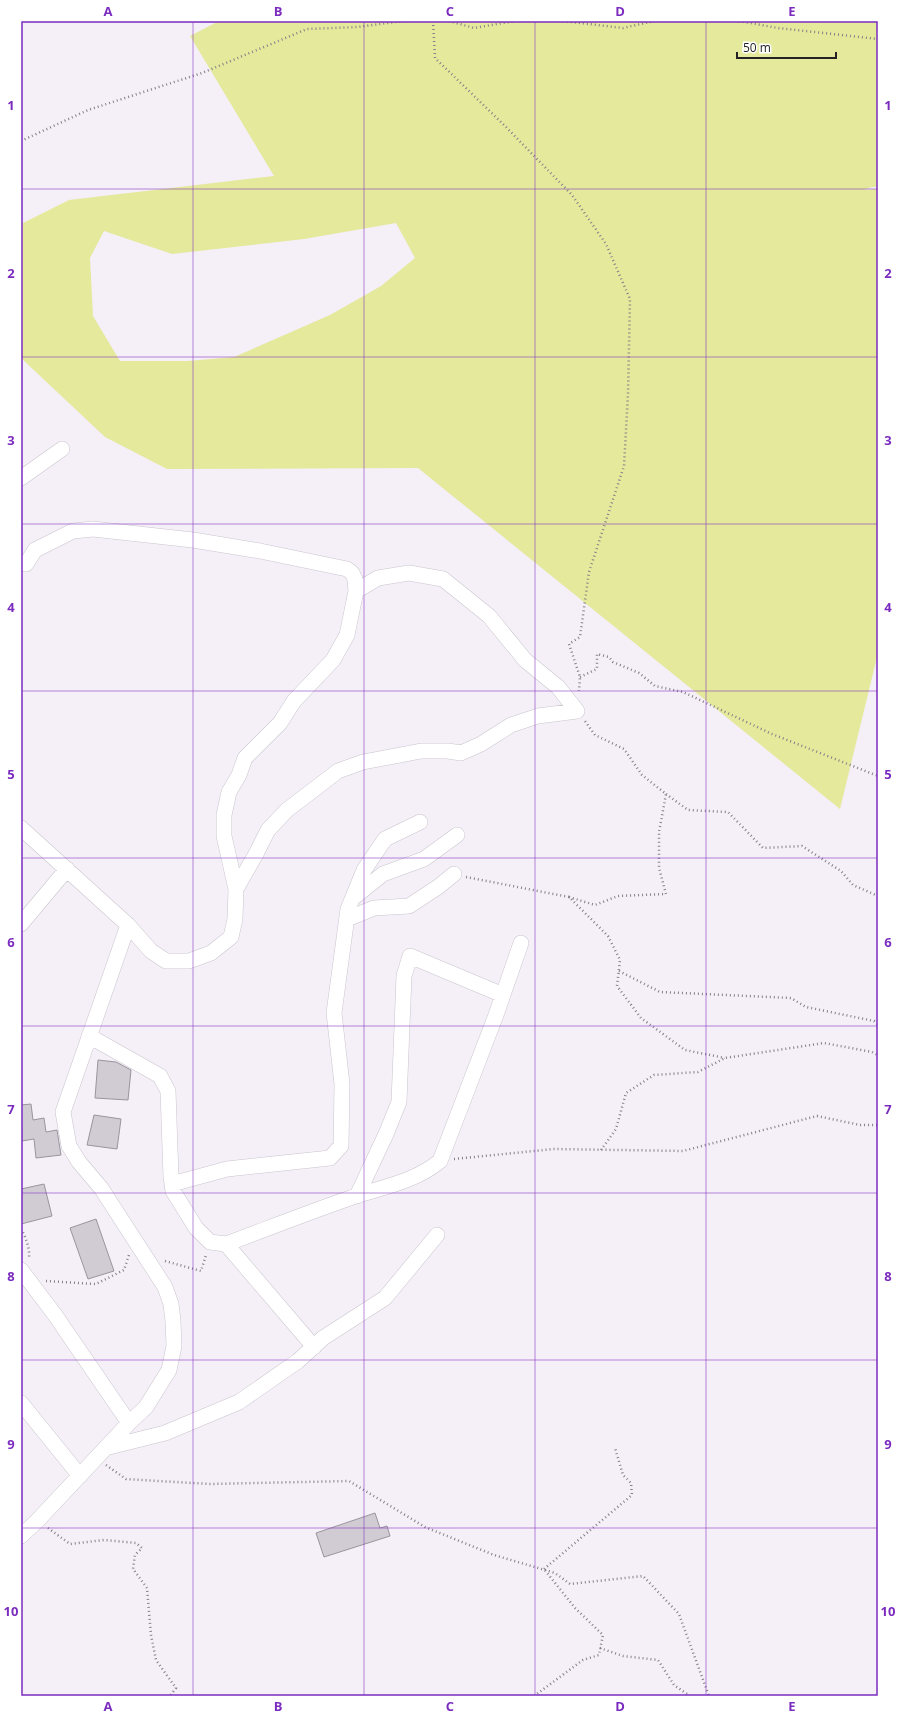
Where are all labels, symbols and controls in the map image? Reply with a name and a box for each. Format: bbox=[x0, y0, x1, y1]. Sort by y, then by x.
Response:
text: A bbox=[104, 2, 113, 20]
text: B bbox=[274, 2, 283, 20]
text: C bbox=[446, 2, 454, 20]
text: D bbox=[615, 2, 625, 20]
text: E bbox=[788, 2, 796, 20]
scale bar bbox=[737, 34, 836, 60]
text: 50 m bbox=[743, 39, 771, 56]
text: 1 bbox=[7, 96, 15, 114]
text: 1 bbox=[884, 96, 892, 114]
text: 2 bbox=[7, 264, 15, 282]
text: 2 bbox=[884, 264, 892, 282]
text: 3 bbox=[7, 431, 15, 449]
text: 3 bbox=[884, 431, 892, 449]
text: 4 bbox=[7, 598, 15, 616]
text: 4 bbox=[884, 598, 892, 616]
text: 5 bbox=[7, 765, 15, 783]
text: 5 bbox=[884, 765, 892, 783]
text: 6 bbox=[7, 933, 15, 951]
text: 6 bbox=[884, 933, 892, 951]
text: 7 bbox=[7, 1100, 15, 1118]
text: 7 bbox=[884, 1100, 892, 1118]
text: 8 bbox=[7, 1267, 15, 1285]
text: 8 bbox=[884, 1267, 892, 1285]
text: 9 bbox=[7, 1435, 15, 1453]
text: 9 bbox=[884, 1435, 892, 1453]
text: 10 bbox=[4, 1602, 18, 1620]
text: 10 bbox=[881, 1602, 895, 1620]
text: A bbox=[104, 1697, 113, 1715]
text: B bbox=[274, 1697, 283, 1715]
text: C bbox=[446, 1697, 454, 1715]
text: D bbox=[615, 1697, 625, 1715]
text: E bbox=[788, 1697, 796, 1715]

